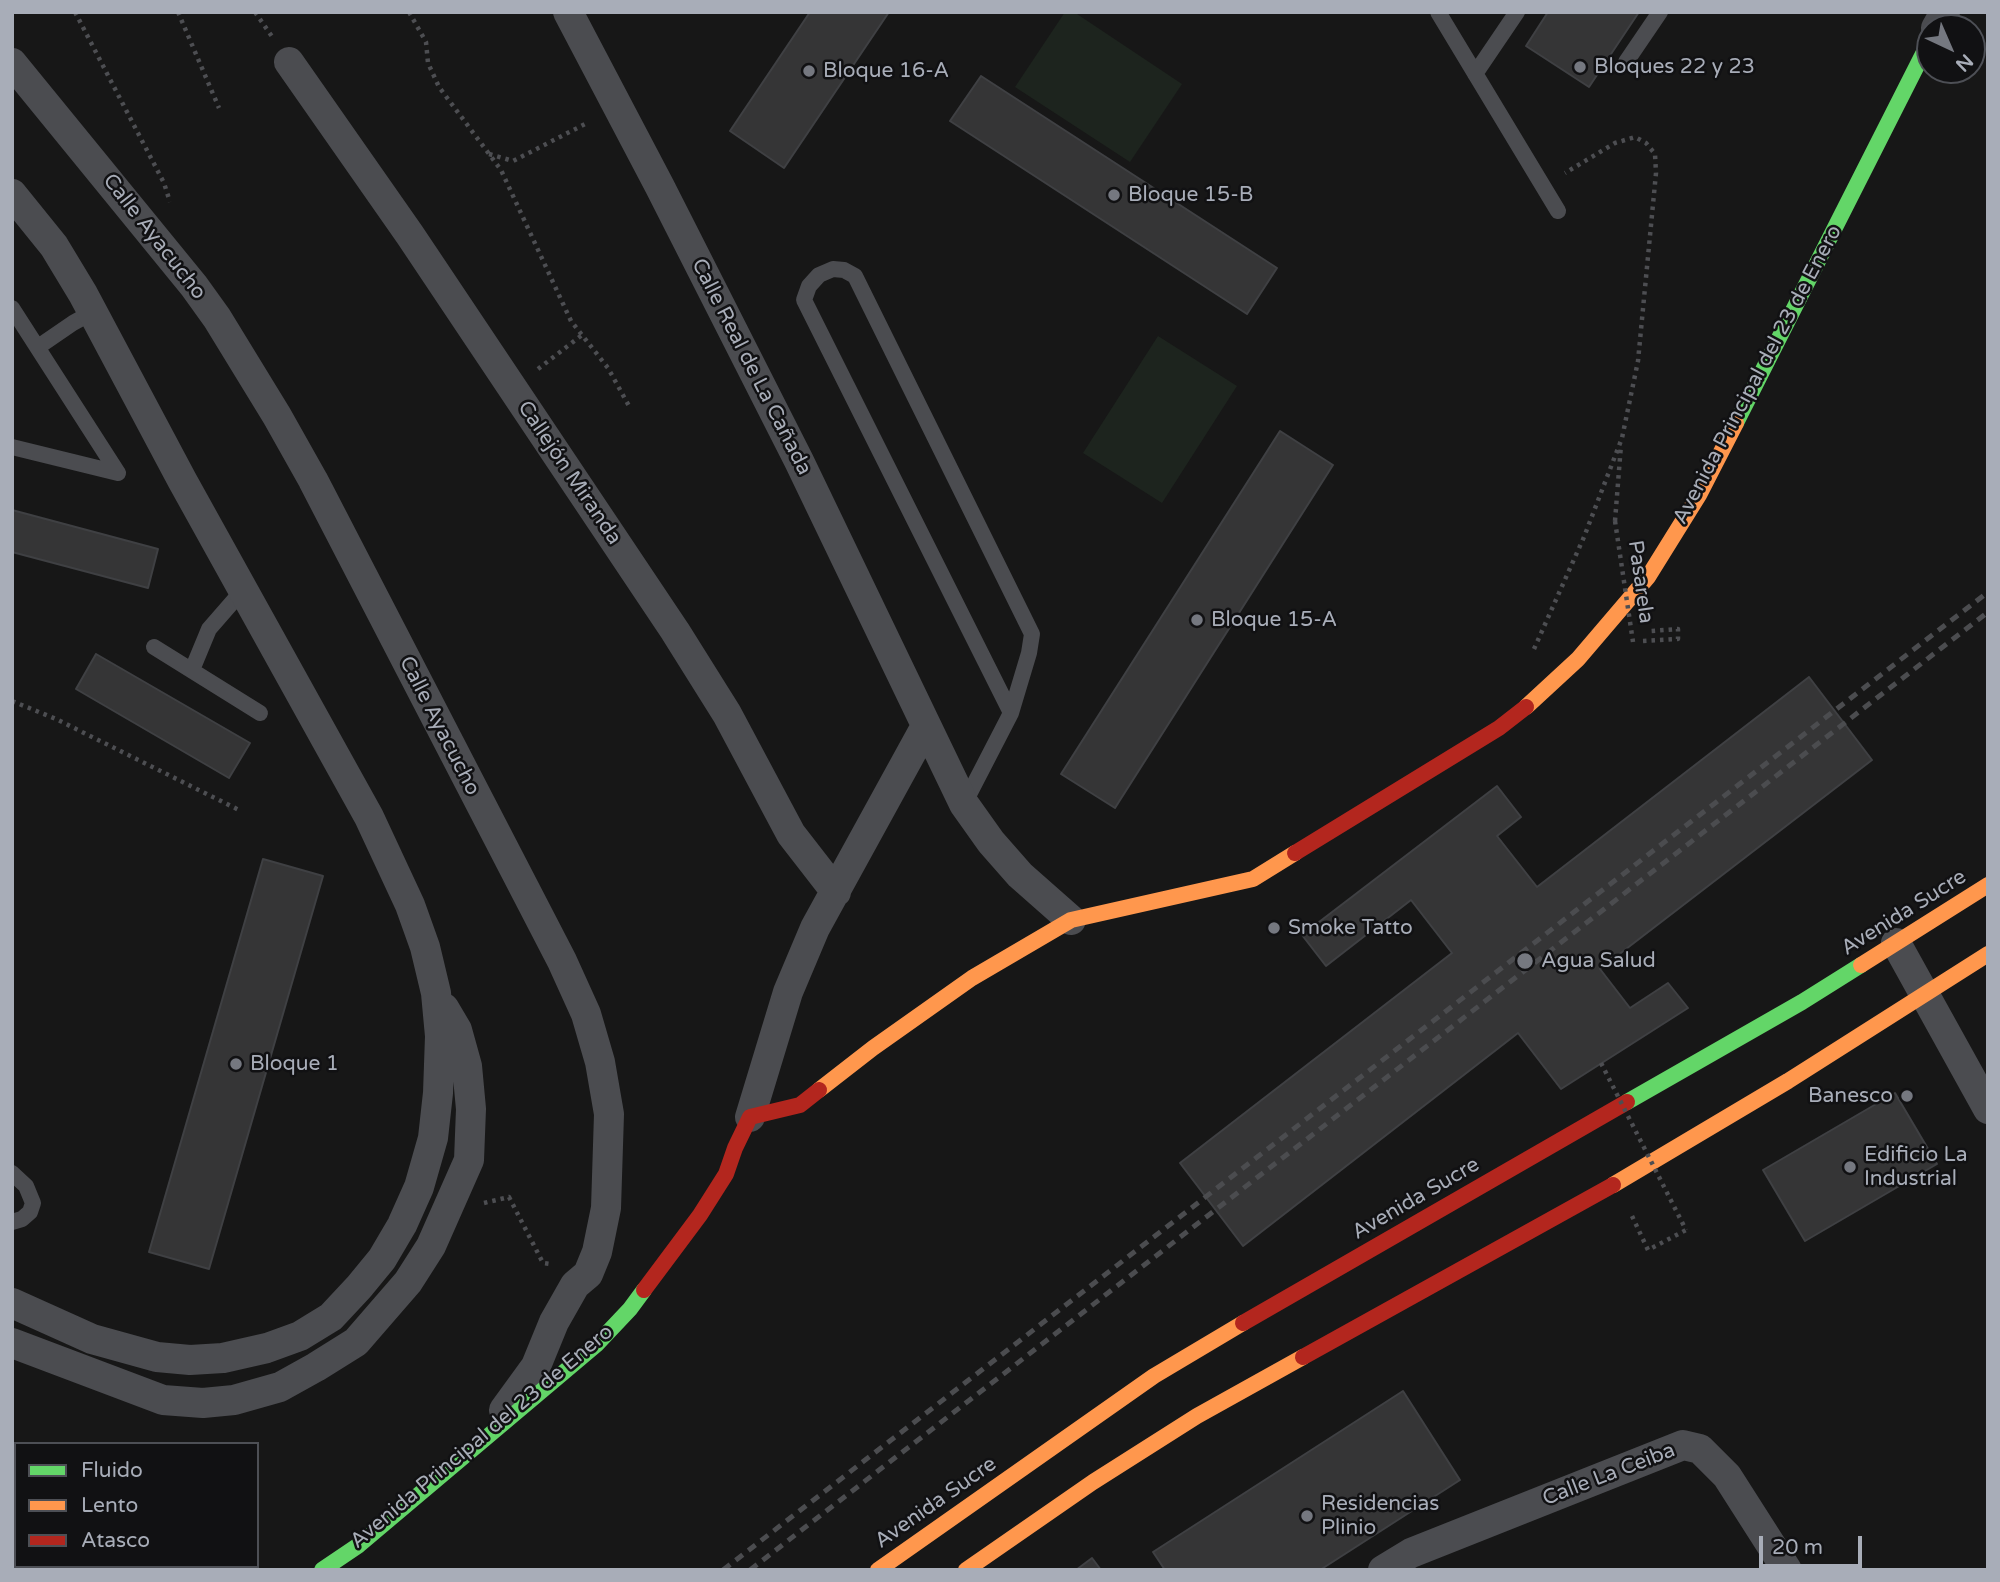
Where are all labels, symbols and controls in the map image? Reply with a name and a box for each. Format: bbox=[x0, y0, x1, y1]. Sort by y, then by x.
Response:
north arrow bbox=[1916, 14, 1986, 84]
text: N bbox=[1951, 49, 1977, 76]
place label: Bloques 22 y 23 bbox=[1594, 54, 1755, 80]
place label: Bloque 16-A bbox=[823, 58, 949, 84]
marker: Bloques 22 y 23 bbox=[1572, 59, 1588, 75]
marker: Bloque 16-A bbox=[801, 63, 817, 79]
street label: Calle Ayacucho bbox=[97, 169, 211, 305]
place label: Bloque 15-B bbox=[1128, 182, 1253, 208]
marker: Bloque 15-B bbox=[1106, 187, 1122, 203]
street label: Avenida Principal del 23 de Enero bbox=[1668, 221, 1848, 529]
street label: Calle Real de La Cañada bbox=[685, 255, 817, 479]
street label: Callejón Miranda bbox=[512, 396, 626, 550]
street label: Pasarela bbox=[1622, 539, 1658, 625]
place label: Bloque 15-A bbox=[1211, 607, 1337, 633]
marker: Bloque 15-A bbox=[1189, 612, 1205, 628]
street label: Calle Ayacucho bbox=[393, 652, 485, 800]
street label: Avenida Sucre bbox=[1837, 865, 1971, 961]
place label: Smoke Tatto bbox=[1288, 915, 1413, 941]
marker: Smoke Tatto bbox=[1266, 920, 1282, 936]
place label: Agua Salud bbox=[1541, 948, 1656, 974]
marker: Agua Salud bbox=[1515, 951, 1535, 971]
place label: Bloque 1 bbox=[250, 1051, 339, 1077]
marker: Bloque 1 bbox=[228, 1056, 244, 1072]
place label: Banesco bbox=[1808, 1083, 1893, 1109]
marker: Banesco bbox=[1899, 1088, 1915, 1104]
place label: Edificio La Industrial bbox=[1864, 1142, 1968, 1192]
street label: Avenida Sucre bbox=[1348, 1152, 1484, 1246]
marker: Edificio La Industrial bbox=[1842, 1159, 1858, 1175]
street label: Avenida Principal del 23 de Enero bbox=[346, 1320, 618, 1554]
street label: Calle La Ceiba bbox=[1539, 1438, 1679, 1512]
legend bbox=[14, 1442, 259, 1568]
street label: Avenida Sucre bbox=[870, 1452, 1002, 1554]
text: Fluido bbox=[81, 1458, 143, 1483]
place label: Residencias Plinio bbox=[1321, 1491, 1439, 1541]
text: Lento bbox=[81, 1493, 138, 1518]
marker: Residencias Plinio bbox=[1299, 1508, 1315, 1524]
scale bar bbox=[1762, 1522, 1865, 1566]
text: Atasco bbox=[81, 1528, 150, 1553]
text: 20 m bbox=[1772, 1535, 1823, 1560]

